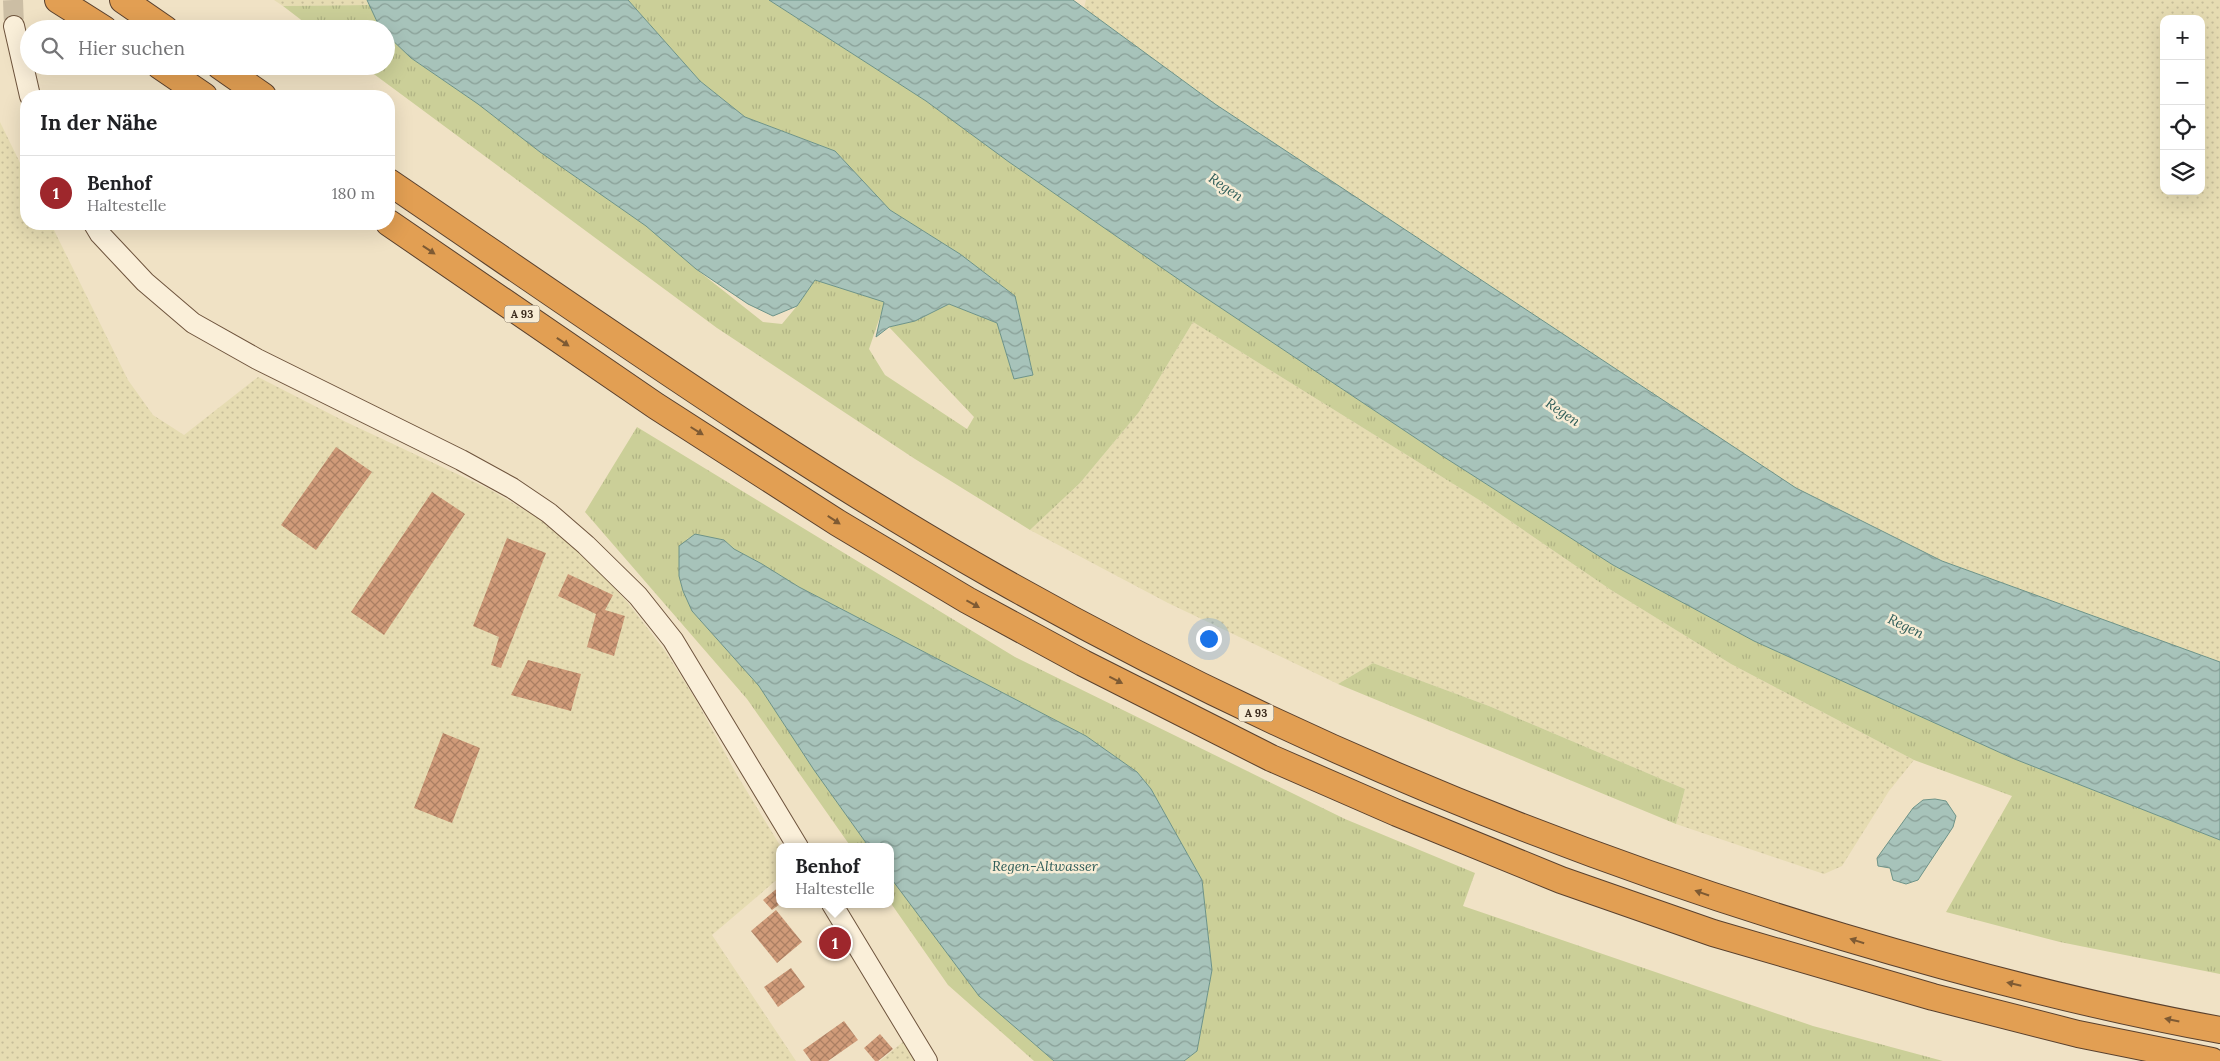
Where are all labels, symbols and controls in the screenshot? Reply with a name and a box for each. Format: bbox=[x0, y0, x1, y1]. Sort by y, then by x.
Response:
map controls bbox=[2160, 15, 2205, 195]
button: + bbox=[2160, 15, 2205, 60]
search box bbox=[20, 20, 395, 75]
icon: search bbox=[38, 34, 66, 62]
text: Hier suchen bbox=[78, 36, 185, 60]
button: − bbox=[2160, 60, 2205, 105]
button: locate bbox=[2160, 105, 2205, 150]
text: In der Nähe bbox=[40, 109, 157, 136]
button: layers bbox=[2160, 150, 2205, 195]
water label: Regen bbox=[1205, 169, 1247, 205]
text: Benhof bbox=[87, 171, 151, 195]
text: 1 bbox=[53, 183, 59, 203]
text: 180 m bbox=[332, 183, 375, 203]
text: Haltestelle bbox=[87, 195, 166, 215]
one-way arrow bbox=[422, 245, 436, 255]
road number: A 93 bbox=[504, 306, 540, 322]
one-way arrow bbox=[556, 337, 570, 347]
water label: Regen bbox=[1542, 394, 1584, 430]
one-way arrow bbox=[690, 427, 704, 436]
one-way arrow bbox=[827, 515, 840, 524]
one-way arrow bbox=[966, 599, 979, 608]
water label: Regen bbox=[1885, 610, 1927, 643]
your location bbox=[1196, 626, 1222, 652]
one-way arrow bbox=[1109, 676, 1123, 684]
road number: A 93 bbox=[1238, 704, 1274, 721]
popup bbox=[776, 843, 894, 908]
text: Benhof bbox=[795, 854, 860, 878]
water label: Regen-Altwasser bbox=[992, 857, 1099, 875]
text: Haltestelle bbox=[795, 878, 875, 898]
one-way arrow bbox=[1694, 889, 1709, 897]
pin: 1 bbox=[819, 924, 851, 962]
one-way arrow bbox=[1849, 937, 1864, 945]
one-way arrow bbox=[2006, 980, 2021, 988]
one-way arrow bbox=[2164, 1015, 2180, 1023]

